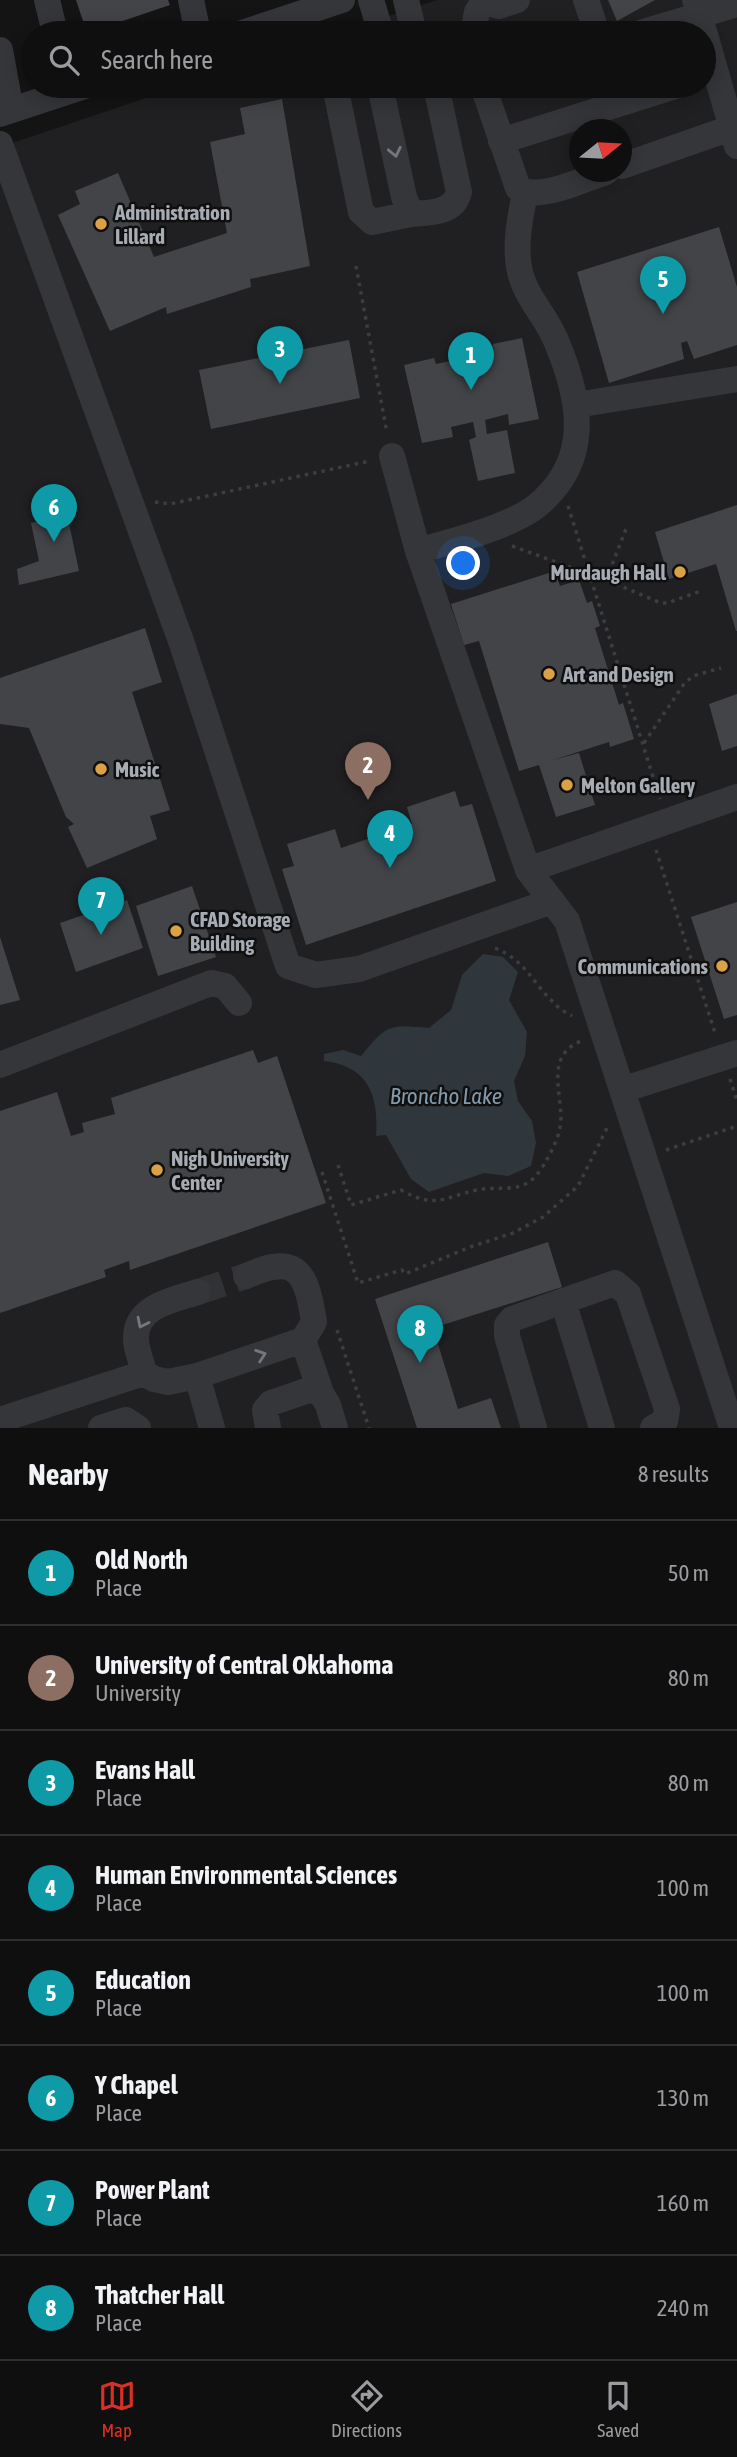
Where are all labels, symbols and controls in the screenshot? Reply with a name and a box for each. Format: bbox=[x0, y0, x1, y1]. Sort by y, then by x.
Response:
search box bbox=[21, 21, 716, 98]
icon: search bbox=[45, 41, 83, 79]
text: Search here bbox=[101, 45, 213, 75]
north arrow bbox=[569, 119, 632, 182]
one-way arrow bbox=[386, 146, 401, 158]
place label: Administration Lillard bbox=[114, 200, 230, 248]
marker: Administration Lillard bbox=[93, 216, 109, 232]
pin: 5 bbox=[640, 256, 686, 314]
pin: 3 bbox=[257, 326, 303, 384]
pin: 1 bbox=[448, 332, 494, 390]
pin: 6 bbox=[31, 484, 77, 542]
your location bbox=[446, 546, 480, 580]
place label: Murdaugh Hall bbox=[551, 560, 666, 584]
marker: Murdaugh Hall bbox=[672, 564, 688, 580]
place label: Art and Design bbox=[562, 662, 674, 686]
marker: Art and Design bbox=[541, 666, 557, 682]
pin: 2 bbox=[345, 742, 391, 800]
place label: Music bbox=[115, 757, 159, 781]
marker: Music bbox=[93, 761, 109, 777]
place label: Melton Gallery bbox=[581, 773, 695, 797]
marker: Melton Gallery bbox=[559, 777, 575, 793]
pin: 4 bbox=[367, 810, 413, 868]
pin: 7 bbox=[78, 877, 124, 935]
place label: CFAD Storage Building bbox=[190, 907, 291, 955]
marker: CFAD Storage Building bbox=[168, 923, 184, 939]
place label: Communications bbox=[577, 954, 709, 978]
marker: Communications bbox=[714, 958, 730, 974]
water label: Broncho Lake bbox=[390, 1083, 502, 1109]
place label: Nigh University Center bbox=[171, 1146, 289, 1194]
marker: Nigh University Center bbox=[149, 1162, 165, 1178]
pin: 8 bbox=[397, 1305, 443, 1363]
one-way arrow bbox=[137, 1316, 150, 1329]
one-way arrow bbox=[255, 1348, 267, 1363]
text: Nearby bbox=[28, 1457, 108, 1491]
text: 8 results bbox=[638, 1461, 709, 1487]
text: Old North bbox=[95, 1545, 188, 1575]
text: 1 bbox=[46, 1560, 56, 1586]
text: 50 m bbox=[668, 1560, 709, 1586]
text: Place bbox=[95, 1575, 142, 1601]
text: University of Central Oklahoma bbox=[95, 1650, 393, 1680]
text: 2 bbox=[46, 1665, 56, 1691]
text: 80 m bbox=[668, 1665, 709, 1691]
text: University bbox=[95, 1680, 181, 1706]
text: Evans Hall bbox=[95, 1755, 195, 1785]
text: 3 bbox=[46, 1770, 56, 1796]
text: 80 m bbox=[668, 1770, 709, 1796]
text: Place bbox=[95, 1785, 142, 1811]
text: Human Environmental Sciences bbox=[95, 1860, 397, 1890]
text: 4 bbox=[46, 1875, 56, 1901]
text: 100 m bbox=[657, 1875, 709, 1901]
text: Place bbox=[95, 1890, 142, 1916]
text: Education bbox=[95, 1965, 191, 1995]
text: 5 bbox=[46, 1980, 56, 2006]
text: 100 m bbox=[657, 1980, 709, 2006]
text: Place bbox=[95, 1995, 142, 2021]
text: Y Chapel bbox=[95, 2070, 178, 2100]
text: 6 bbox=[46, 2085, 56, 2111]
text: 130 m bbox=[657, 2085, 709, 2111]
text: Place bbox=[95, 2100, 142, 2126]
text: Power Plant bbox=[95, 2175, 210, 2205]
text: 7 bbox=[46, 2190, 56, 2216]
text: 160 m bbox=[657, 2190, 709, 2216]
text: Place bbox=[95, 2205, 142, 2231]
text: Thatcher Hall bbox=[95, 2280, 224, 2310]
text: 8 bbox=[46, 2295, 56, 2321]
text: 240 m bbox=[657, 2295, 709, 2321]
text: Place bbox=[95, 2310, 142, 2336]
tab: Map bbox=[98, 2377, 136, 2441]
tab: Directions bbox=[331, 2377, 402, 2441]
tab: Saved bbox=[597, 2377, 639, 2441]

